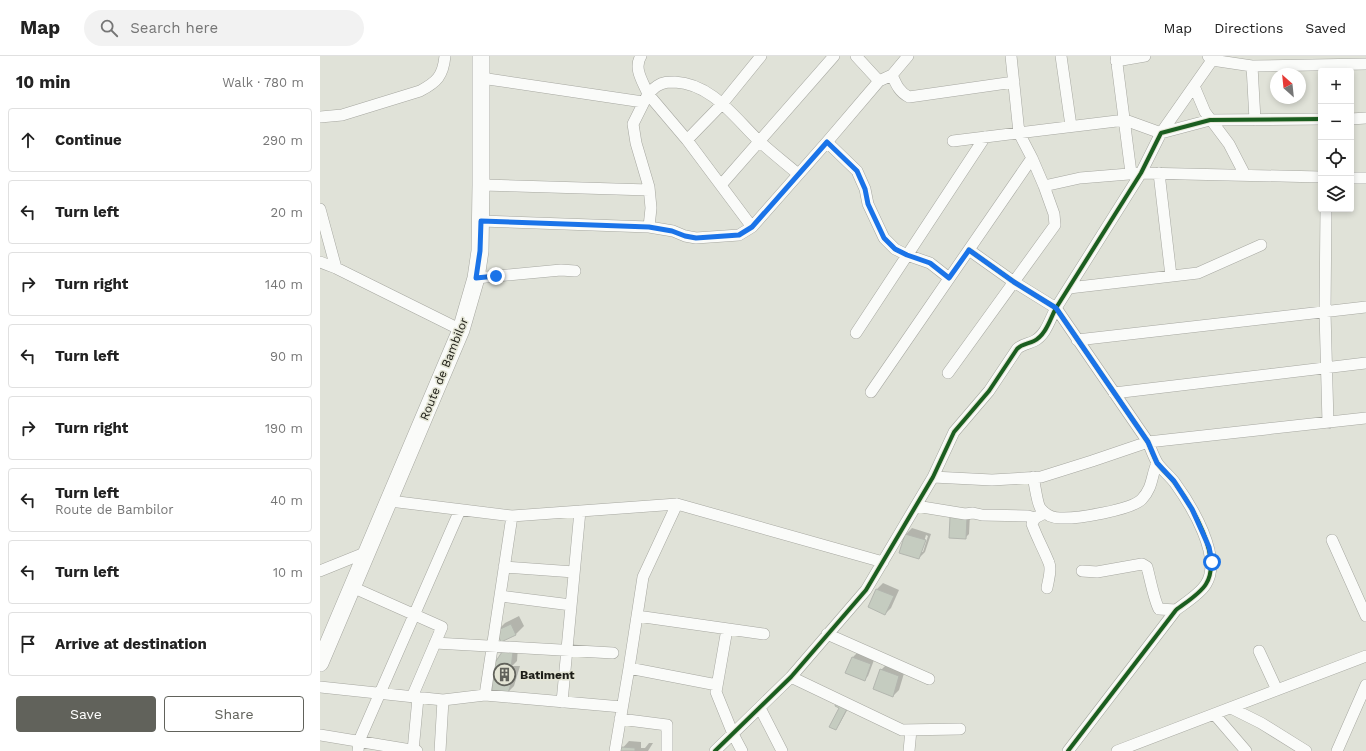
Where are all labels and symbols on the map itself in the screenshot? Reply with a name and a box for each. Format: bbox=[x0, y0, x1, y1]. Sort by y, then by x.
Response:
north arrow bbox=[1270, 68, 1306, 104]
route end bbox=[487, 267, 505, 285]
street label: Route de Bambilor bbox=[417, 316, 471, 422]
route start bbox=[1203, 553, 1221, 571]
building icon: Batiment bbox=[491, 662, 517, 688]
place label: Batiment bbox=[520, 668, 575, 682]

